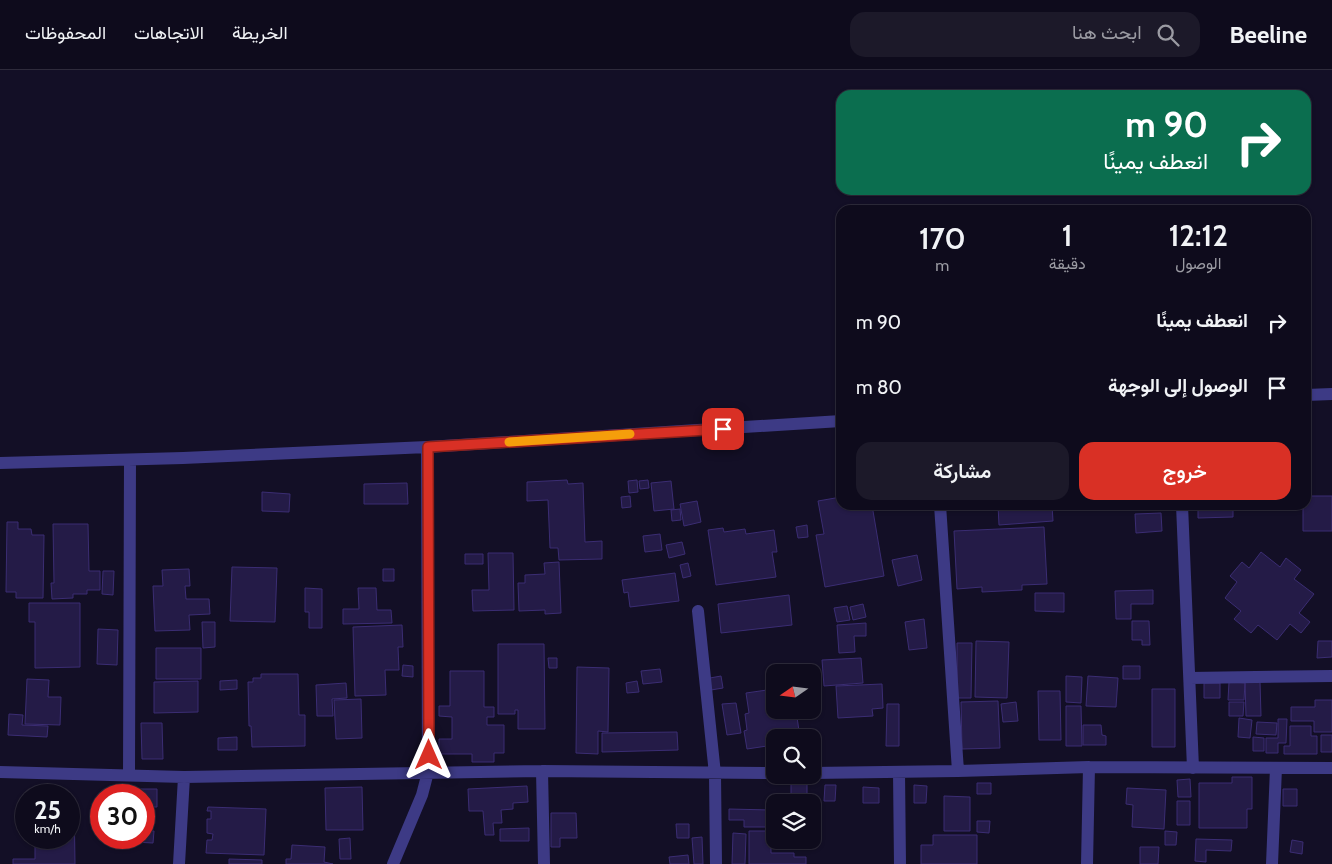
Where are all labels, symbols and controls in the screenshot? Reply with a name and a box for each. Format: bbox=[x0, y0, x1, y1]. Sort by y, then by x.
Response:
search box bbox=[850, 12, 1200, 57]
text: Beeline bbox=[1230, 20, 1307, 49]
text: ابحث هنا bbox=[1072, 21, 1142, 44]
icon: search bbox=[1154, 21, 1182, 49]
text: المحفوظات bbox=[25, 22, 106, 44]
text: الاتجاهات bbox=[134, 22, 204, 44]
text: الخريطة bbox=[232, 22, 288, 44]
text: 90 m bbox=[1125, 103, 1208, 146]
icon: right bbox=[1226, 110, 1291, 175]
text: انعطف يمينًا bbox=[1103, 148, 1208, 175]
text: 1 bbox=[1062, 217, 1072, 254]
text: 12:12 bbox=[1169, 217, 1228, 254]
text: 170 bbox=[919, 220, 966, 257]
text: دقيقة bbox=[1049, 254, 1086, 273]
text: الوصول bbox=[1175, 254, 1221, 273]
text: m bbox=[935, 256, 949, 275]
text: انعطف يمينًا bbox=[1156, 309, 1248, 332]
icon: right bbox=[1263, 309, 1291, 337]
text: 90 m bbox=[856, 311, 901, 334]
text: الوصول إلى الوجهة bbox=[1108, 374, 1248, 397]
icon: arrive bbox=[1263, 374, 1291, 402]
text: 80 m bbox=[856, 376, 902, 399]
pin bbox=[702, 408, 744, 450]
icon: arrive bbox=[709, 415, 737, 443]
button: مشاركة bbox=[856, 442, 1069, 500]
button: خروج bbox=[1079, 442, 1291, 500]
north arrow bbox=[766, 664, 821, 719]
map controls bbox=[766, 664, 821, 849]
position arrow bbox=[402, 728, 454, 780]
button: search bbox=[766, 729, 821, 784]
speed limit sign: 30 bbox=[90, 784, 155, 849]
button: layers bbox=[766, 794, 821, 849]
text: 25 bbox=[34, 795, 61, 825]
text: km/h bbox=[34, 821, 61, 836]

